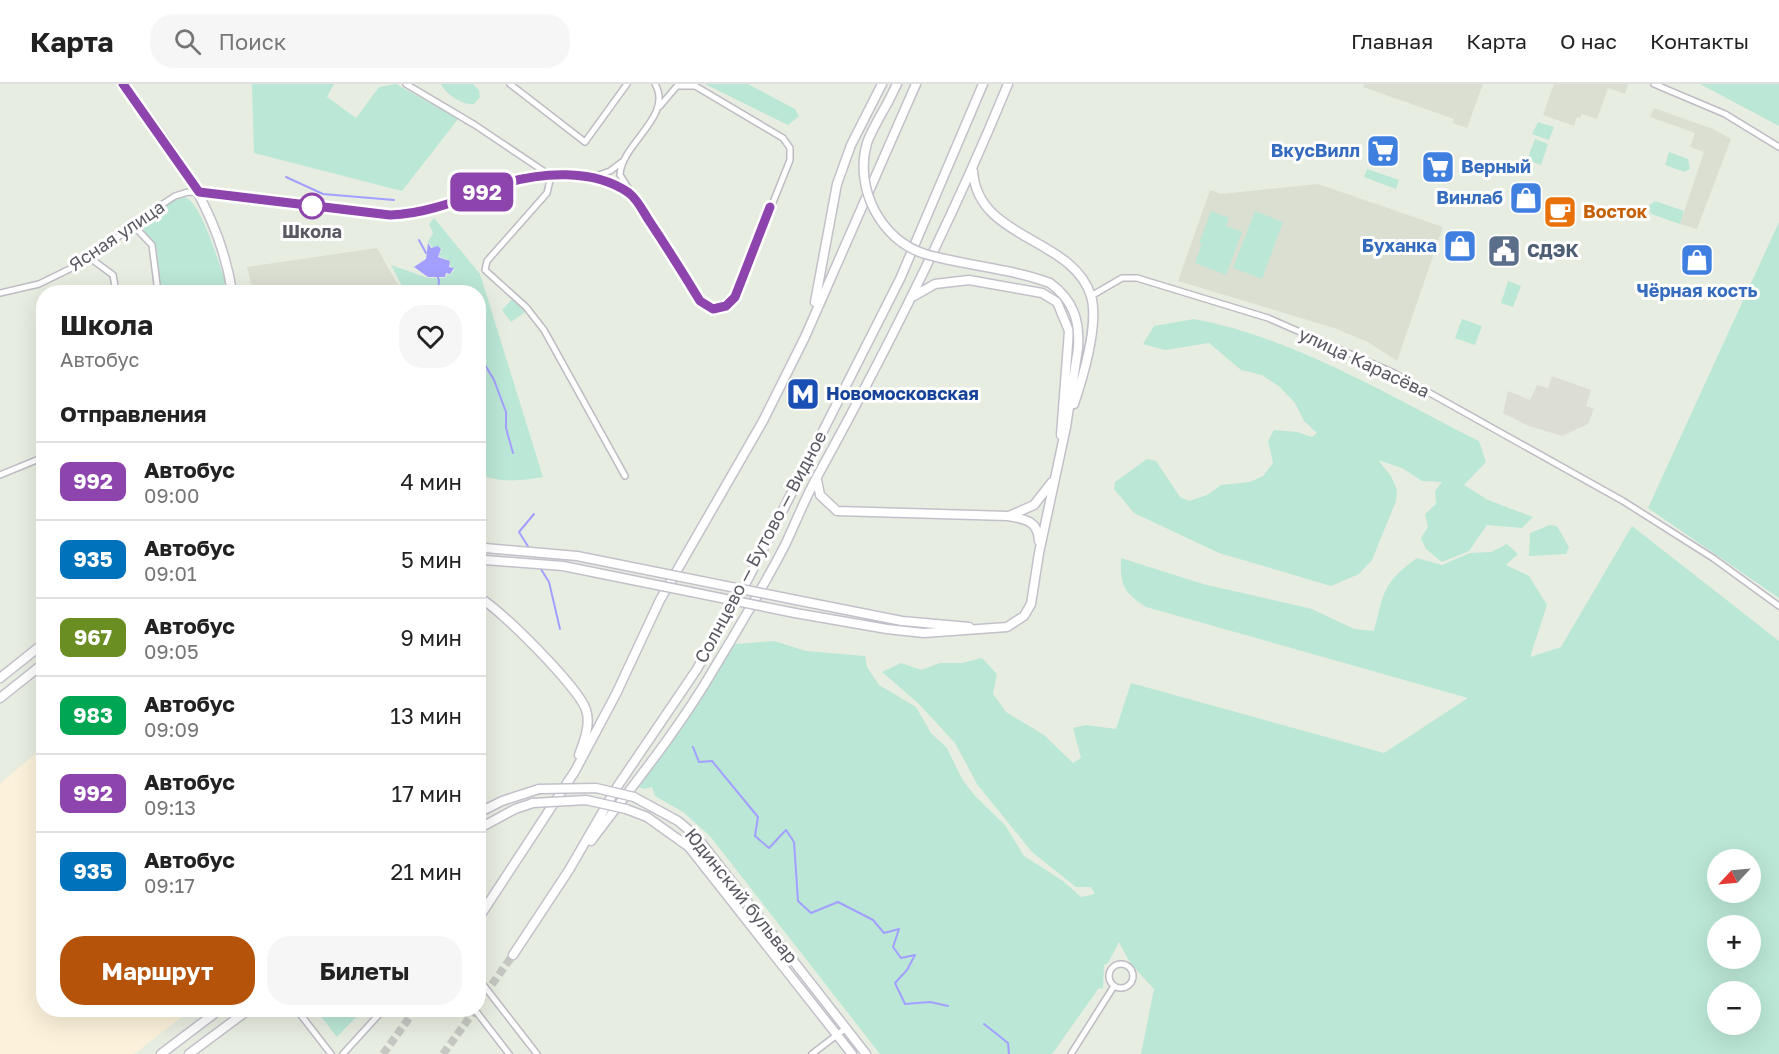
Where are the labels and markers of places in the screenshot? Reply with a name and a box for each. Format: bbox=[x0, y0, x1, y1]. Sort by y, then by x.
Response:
supermarket icon: ВкусВилл bbox=[1365, 133, 1401, 169]
place label: ВкусВилл bbox=[1271, 139, 1360, 161]
supermarket icon: Верный bbox=[1420, 149, 1456, 185]
place label: Верный bbox=[1461, 155, 1531, 177]
shop icon: Винлаб bbox=[1508, 180, 1544, 216]
place label: Винлаб bbox=[1436, 186, 1503, 208]
marker: Школа bbox=[299, 193, 325, 219]
cafe icon: Восток bbox=[1542, 194, 1578, 230]
place label: Восток bbox=[1583, 200, 1648, 222]
place label: Школа bbox=[282, 220, 342, 242]
shop icon: Буханка bbox=[1442, 228, 1478, 264]
public building icon: СДЭК bbox=[1486, 233, 1522, 269]
place label: Буханка bbox=[1362, 234, 1437, 256]
place label: СДЭК bbox=[1527, 239, 1579, 261]
shop icon: Чёрная кость bbox=[1679, 242, 1715, 278]
place label: Чёрная кость bbox=[1637, 279, 1758, 301]
metro station icon: Новомосковская bbox=[785, 376, 821, 412]
place label: Новомосковская bbox=[826, 382, 979, 404]

